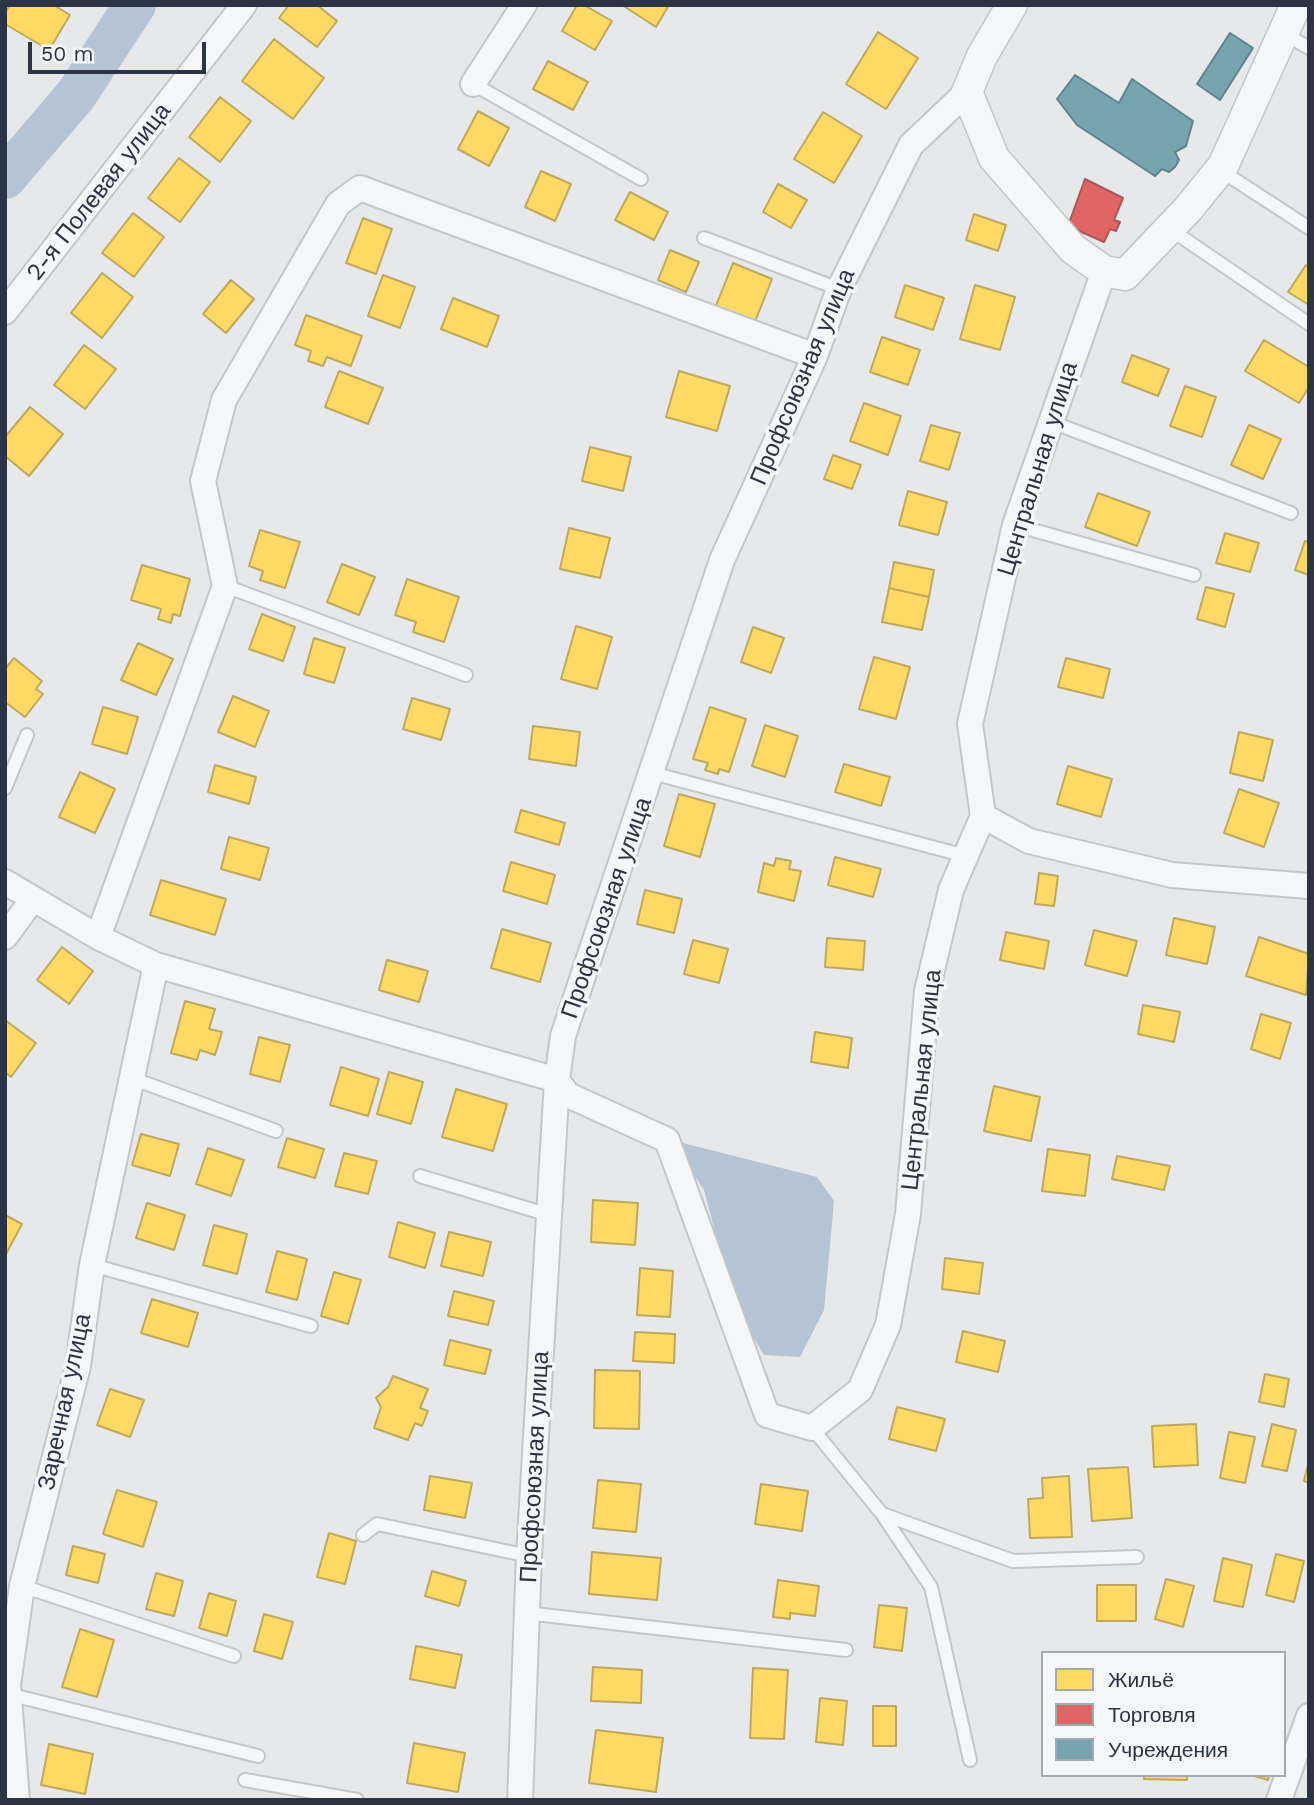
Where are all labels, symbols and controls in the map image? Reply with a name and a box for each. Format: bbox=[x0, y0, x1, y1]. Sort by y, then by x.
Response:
scale bar bbox=[32, 28, 210, 72]
text: 50 m bbox=[41, 41, 93, 66]
street label: 2-я Полевая улица bbox=[21, 98, 177, 286]
street label: Профсоюзная улица bbox=[744, 265, 862, 489]
street label: Центральная улица bbox=[992, 358, 1084, 580]
street label: Профсоюзная улица bbox=[556, 794, 658, 1022]
street label: Центральная улица bbox=[896, 968, 948, 1192]
street label: Заречная улица bbox=[32, 1311, 98, 1493]
street label: Профсоюзная улица bbox=[515, 1350, 555, 1584]
legend bbox=[1041, 1651, 1286, 1777]
text: Жильё bbox=[1108, 1667, 1174, 1692]
text: Торговля bbox=[1108, 1702, 1196, 1727]
text: Учреждения bbox=[1108, 1737, 1228, 1762]

